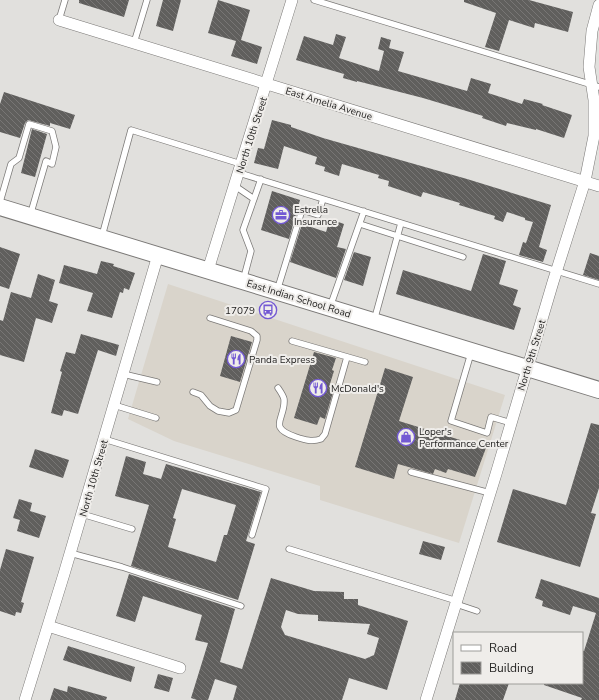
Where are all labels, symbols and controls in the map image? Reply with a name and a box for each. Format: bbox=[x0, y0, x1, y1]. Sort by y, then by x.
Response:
street label: East Amelia Avenue bbox=[284, 84, 374, 124]
street label: North 10th Street bbox=[233, 95, 271, 175]
place label: Estrella Insurance bbox=[294, 203, 337, 229]
office icon: Estrella Insurance bbox=[271, 205, 291, 225]
street label: East Indian School Road bbox=[245, 276, 353, 322]
bus stop icon: 17079 bbox=[258, 300, 278, 320]
place label: 17079 bbox=[225, 304, 255, 318]
street label: North 9th Street bbox=[515, 318, 550, 393]
restaurant icon: Panda Express bbox=[226, 349, 246, 369]
place label: Panda Express bbox=[249, 353, 315, 367]
restaurant icon: McDonald's bbox=[308, 378, 328, 398]
place label: McDonald's bbox=[331, 382, 384, 396]
place label: Loper's Performance Center bbox=[419, 425, 509, 451]
shop icon: Loper's Performance Center bbox=[396, 427, 416, 447]
street label: North 10th Street bbox=[76, 438, 112, 518]
legend bbox=[453, 632, 583, 684]
text: Road bbox=[489, 640, 517, 656]
text: Building bbox=[489, 660, 534, 676]

